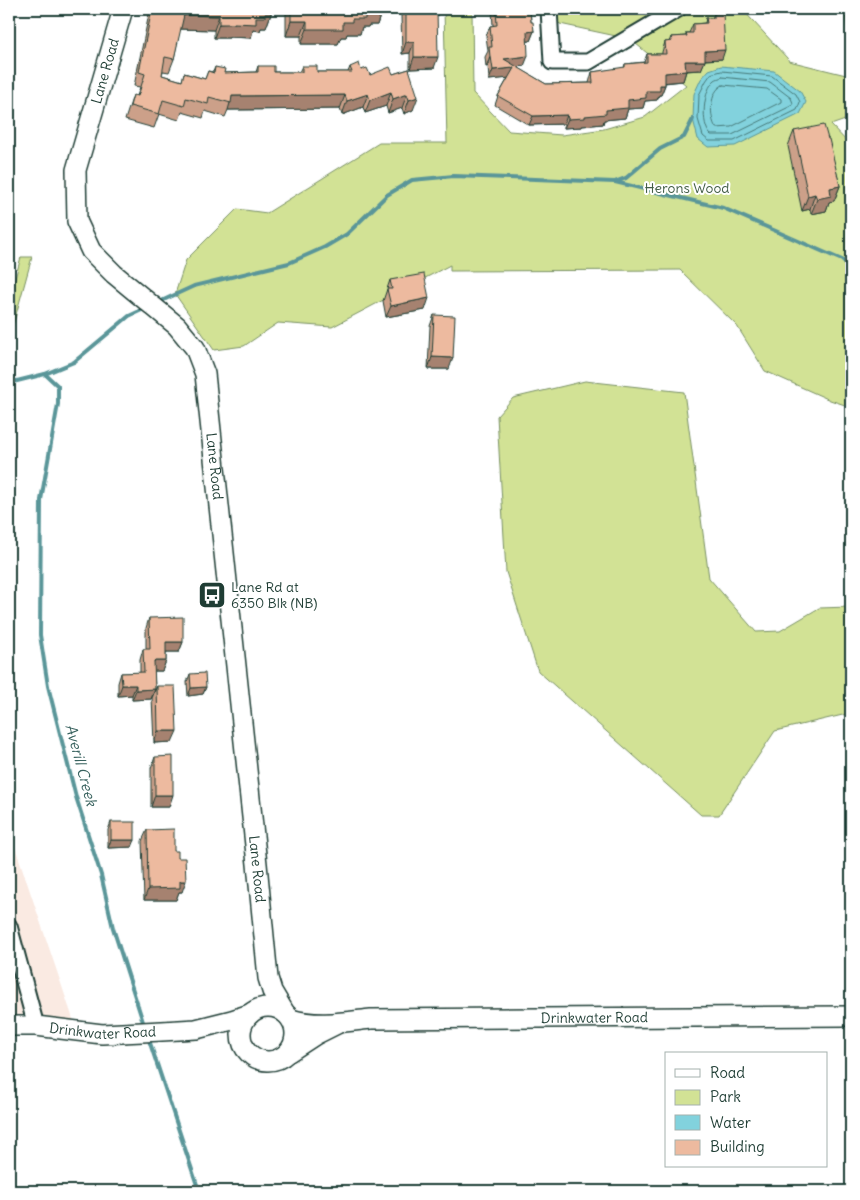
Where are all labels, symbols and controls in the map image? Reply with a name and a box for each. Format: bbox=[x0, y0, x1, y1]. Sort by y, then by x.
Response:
street label: Lane Road bbox=[87, 36, 123, 106]
park label: Herons Wood bbox=[645, 179, 729, 197]
street label: Lane Road bbox=[202, 432, 227, 501]
place label: Lane Rd at 6350 Blk (NB) bbox=[231, 578, 317, 612]
bus stop icon: Lane Rd at 6350 Blk (NB) bbox=[197, 580, 227, 610]
water label: Averill Creek bbox=[61, 722, 102, 809]
street label: Lane Road bbox=[245, 834, 270, 903]
street label: Drinkwater Road bbox=[541, 1008, 648, 1027]
street label: Drinkwater Road bbox=[48, 1019, 156, 1043]
legend bbox=[665, 1052, 828, 1168]
text: Road bbox=[710, 1063, 745, 1082]
text: Park bbox=[710, 1087, 741, 1106]
text: Water bbox=[710, 1113, 751, 1132]
text: Building bbox=[710, 1137, 765, 1156]

